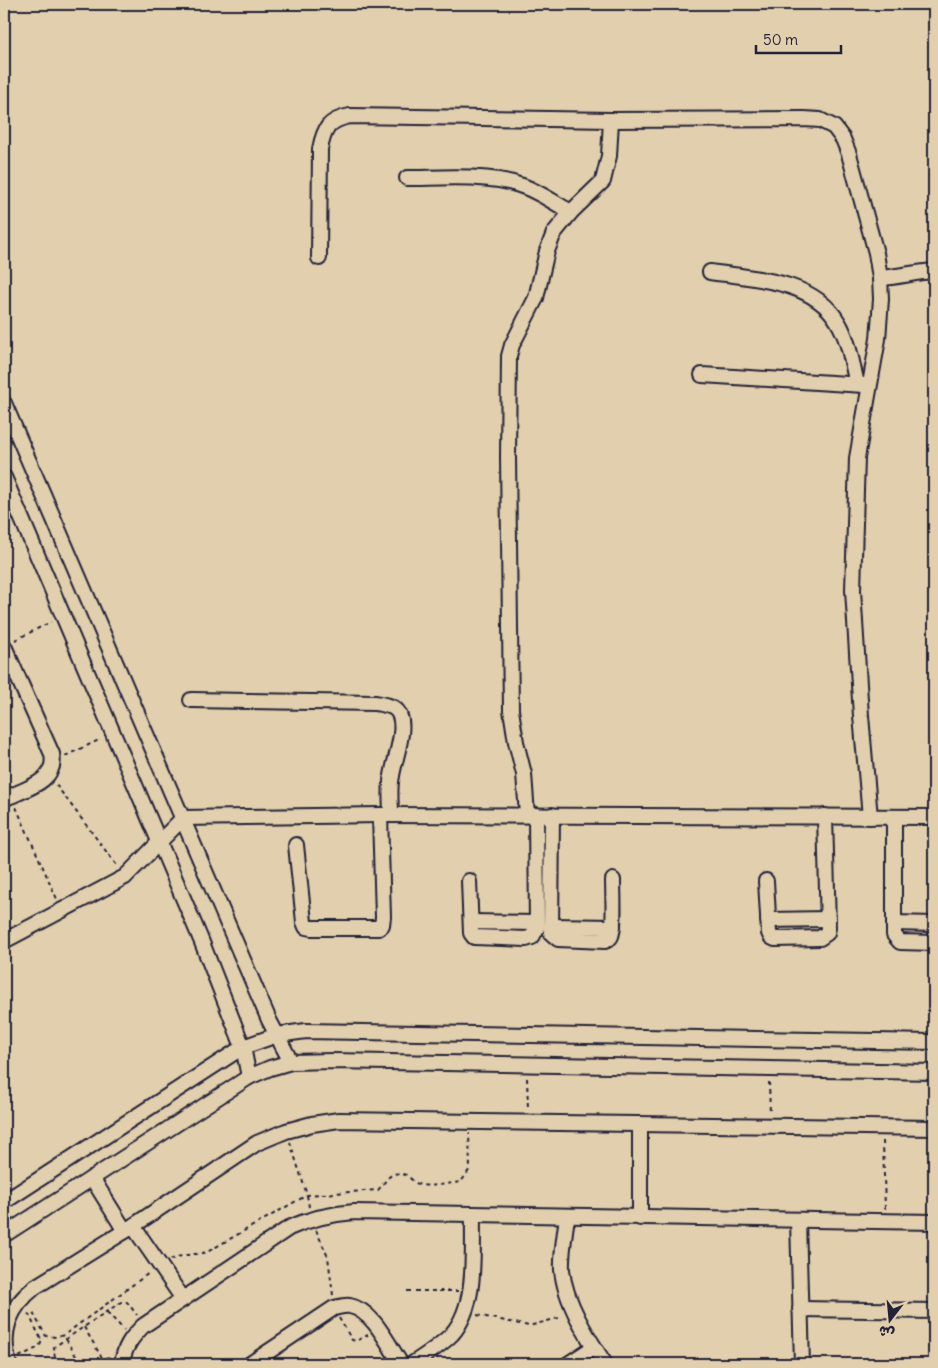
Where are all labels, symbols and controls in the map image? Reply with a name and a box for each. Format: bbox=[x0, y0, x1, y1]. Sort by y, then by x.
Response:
scale bar bbox=[756, 22, 840, 54]
text: 50 m bbox=[763, 30, 798, 49]
north arrow bbox=[866, 1296, 916, 1346]
text: ش bbox=[877, 1322, 896, 1343]

